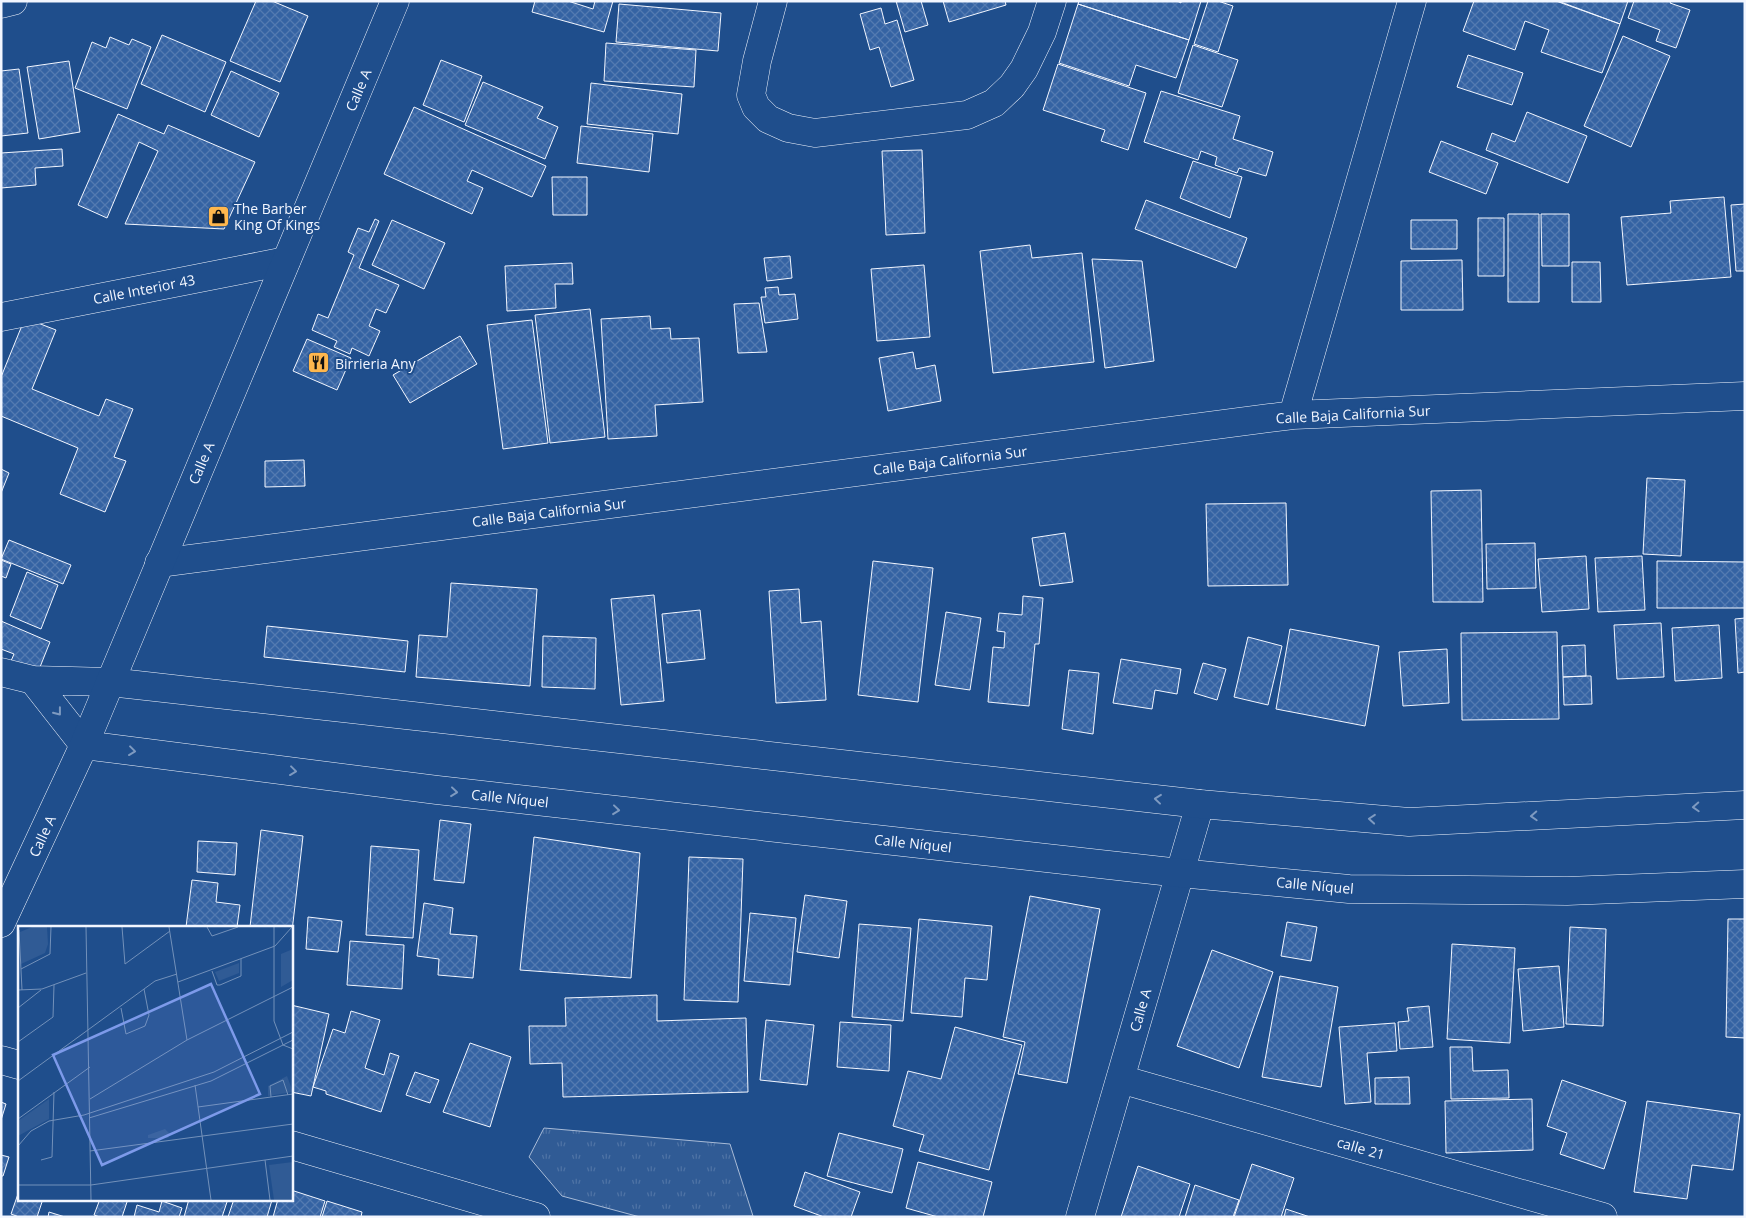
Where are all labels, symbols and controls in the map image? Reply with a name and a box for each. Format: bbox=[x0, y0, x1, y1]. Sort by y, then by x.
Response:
street label: Calle A bbox=[341, 66, 375, 114]
place label: The Barber King Of Kings bbox=[234, 199, 320, 234]
shop icon: The Barber King Of Kings bbox=[206, 204, 230, 228]
street label: Calle Interior 43 bbox=[91, 270, 197, 308]
restaurant icon: Birrieria Any bbox=[307, 351, 331, 375]
place label: Birrieria Any bbox=[335, 354, 417, 373]
street label: Calle Baja California Sur bbox=[1275, 400, 1431, 428]
street label: Calle A bbox=[184, 439, 218, 487]
street label: Calle Baja California Sur bbox=[872, 441, 1028, 479]
street label: Calle Baja California Sur bbox=[471, 493, 627, 531]
one-way arrow bbox=[53, 706, 61, 715]
one-way arrow bbox=[128, 745, 136, 756]
one-way arrow bbox=[289, 765, 297, 776]
street label: Calle Níquel bbox=[470, 784, 550, 812]
one-way arrow bbox=[451, 786, 459, 797]
one-way arrow bbox=[1153, 794, 1161, 805]
one-way arrow bbox=[1692, 802, 1700, 813]
one-way arrow bbox=[612, 804, 620, 815]
one-way arrow bbox=[1530, 810, 1538, 821]
street label: Calle A bbox=[24, 812, 60, 860]
one-way arrow bbox=[1367, 813, 1375, 824]
street label: Calle Níquel bbox=[873, 829, 953, 857]
street label: Calle Níquel bbox=[1275, 872, 1355, 898]
inset map bbox=[18, 926, 292, 1200]
street label: Calle A bbox=[1125, 986, 1155, 1034]
street label: calle 21 bbox=[1335, 1132, 1387, 1164]

